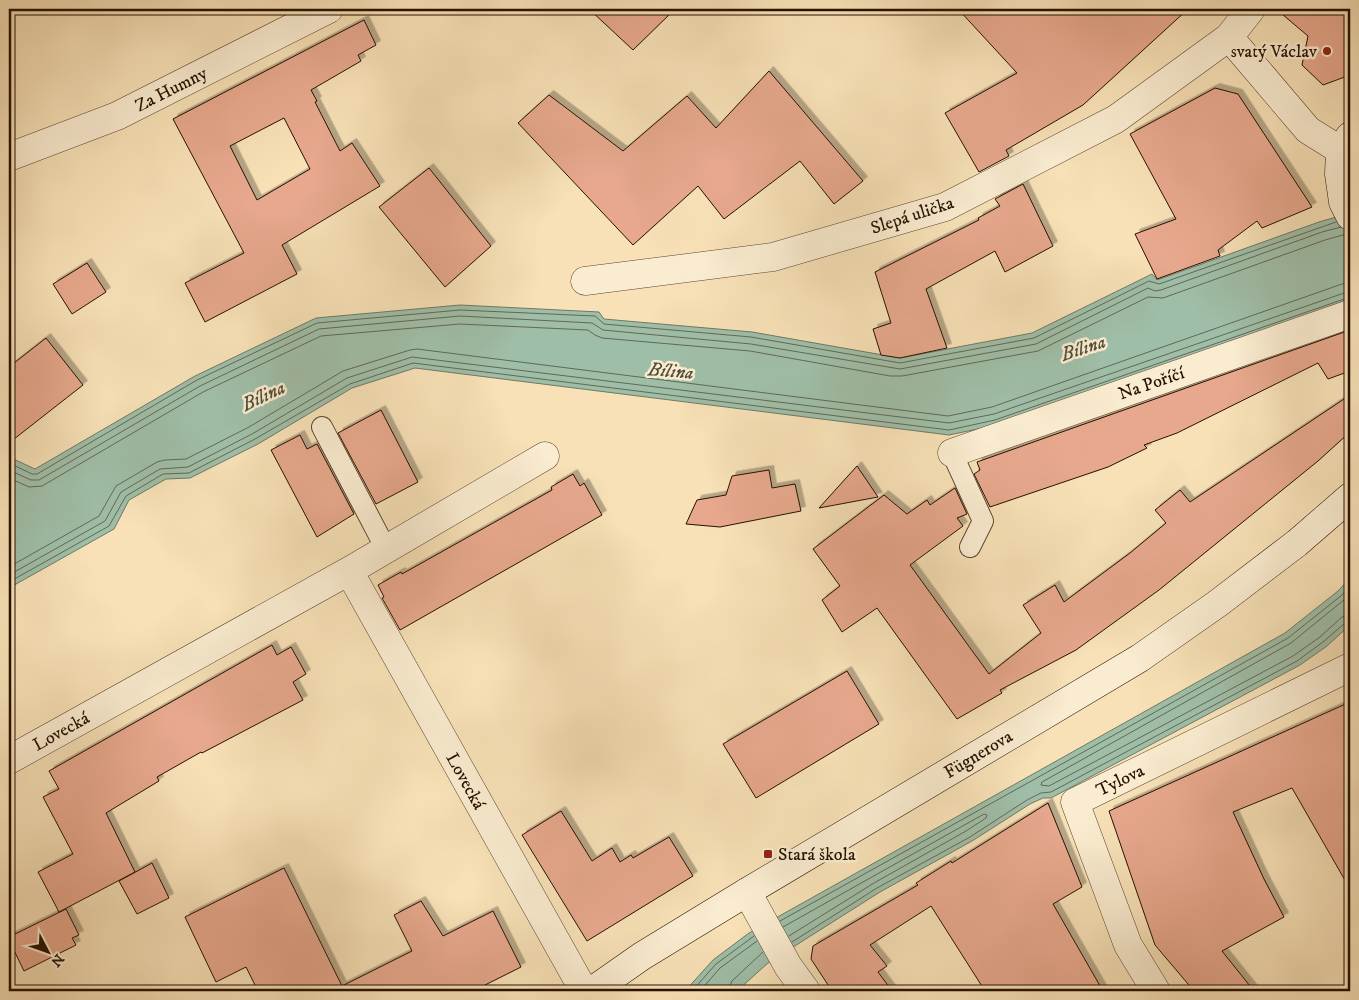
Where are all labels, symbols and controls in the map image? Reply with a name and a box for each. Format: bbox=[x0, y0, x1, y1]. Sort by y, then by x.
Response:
place label: svatý Václav bbox=[1231, 41, 1317, 63]
marker: svatý Václav bbox=[1321, 45, 1333, 57]
street label: Za Humny bbox=[132, 62, 212, 117]
street label: Slepá ulička bbox=[868, 192, 957, 240]
water label: Bílina bbox=[1057, 330, 1109, 367]
water label: Bílina bbox=[646, 358, 694, 385]
street label: Na Poříčí bbox=[1115, 362, 1189, 405]
water label: Bílina bbox=[237, 376, 289, 417]
street label: Lovecká bbox=[29, 707, 94, 756]
street label: Fügnerova bbox=[940, 726, 1017, 784]
street label: Lovecká bbox=[441, 749, 490, 814]
street label: Tylova bbox=[1093, 760, 1148, 802]
place label: Stará škola bbox=[778, 844, 856, 866]
marker: Stará škola bbox=[762, 848, 774, 860]
north arrow bbox=[22, 928, 72, 978]
text: N bbox=[46, 950, 68, 970]

